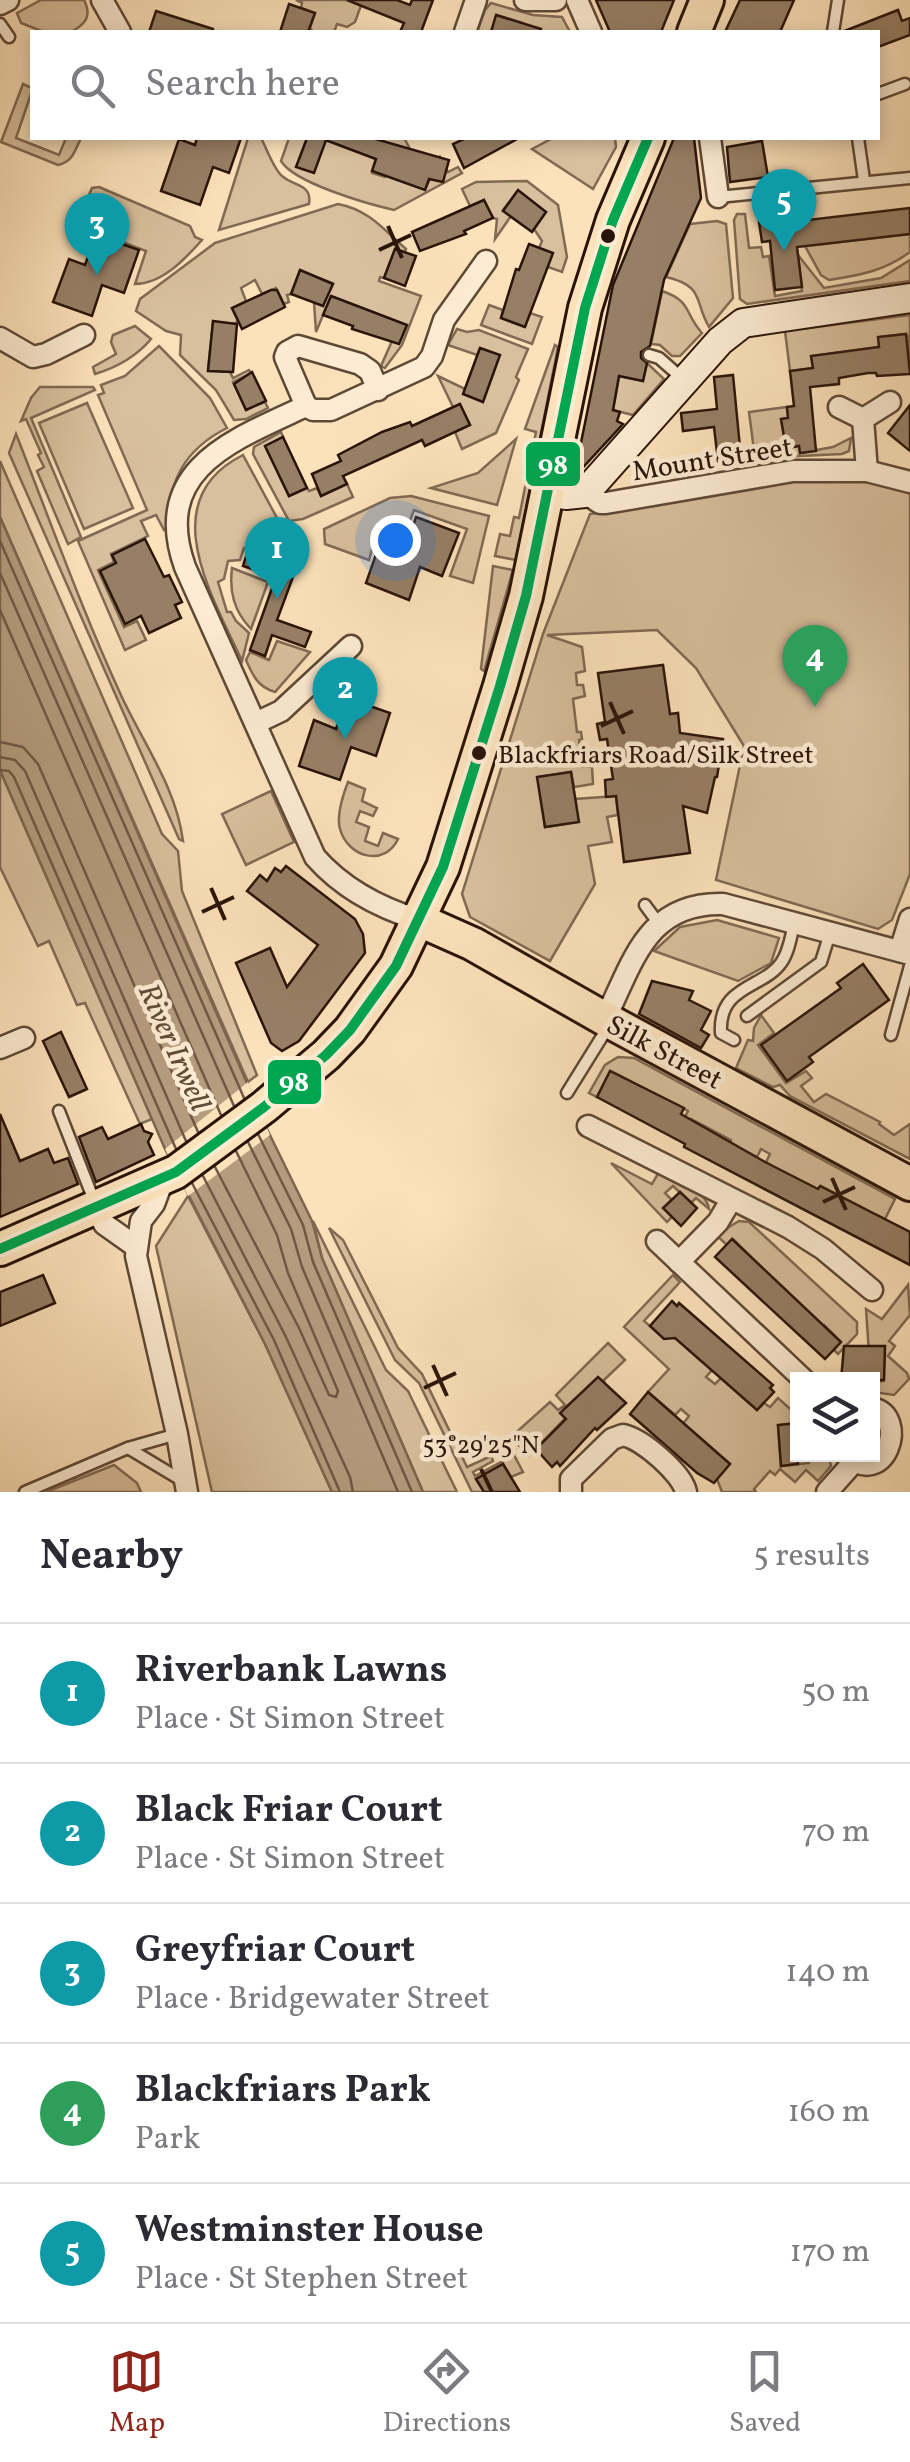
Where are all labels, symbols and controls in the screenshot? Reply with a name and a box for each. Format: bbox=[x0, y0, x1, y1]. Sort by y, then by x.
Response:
search box bbox=[30, 30, 880, 140]
icon: search bbox=[65, 58, 120, 113]
text: Search here bbox=[145, 59, 340, 112]
pin: 5 bbox=[752, 168, 816, 251]
pin: 3 bbox=[64, 192, 130, 275]
unlabelled marker bbox=[598, 226, 618, 246]
street label: Mount Street bbox=[629, 429, 795, 492]
line badge: 98 bbox=[524, 440, 582, 488]
text: 98 bbox=[538, 447, 568, 486]
your location bbox=[370, 515, 421, 566]
pin: 1 bbox=[244, 516, 310, 599]
pin: 4 bbox=[782, 624, 848, 707]
pin: 2 bbox=[312, 656, 378, 739]
place label: Blackfriars Road/Silk Street bbox=[498, 738, 814, 774]
marker: Blackfriars Road/Silk Street bbox=[469, 743, 489, 763]
water label: River Irwell bbox=[126, 977, 220, 1119]
street label: Silk Street bbox=[599, 1006, 729, 1100]
line badge: 98 bbox=[266, 1058, 323, 1106]
text: 98 bbox=[279, 1064, 309, 1103]
map controls bbox=[790, 1372, 880, 1462]
button: layers bbox=[790, 1372, 880, 1462]
text: 53°29'25"N bbox=[423, 1429, 539, 1464]
text: Nearby bbox=[40, 1528, 183, 1587]
text: 5 results bbox=[753, 1535, 870, 1579]
text: Riverbank Lawns bbox=[135, 1645, 447, 1698]
text: 1 bbox=[66, 1671, 79, 1715]
text: 50 m bbox=[801, 1671, 870, 1715]
text: Place · St Simon Street bbox=[135, 1698, 445, 1742]
text: Black Friar Court bbox=[135, 1785, 442, 1838]
text: 2 bbox=[64, 1811, 81, 1855]
text: 70 m bbox=[802, 1811, 870, 1855]
text: Place · St Simon Street bbox=[135, 1838, 445, 1882]
text: Greyfriar Court bbox=[135, 1925, 415, 1978]
text: 3 bbox=[64, 1951, 81, 1995]
text: 140 m bbox=[785, 1951, 870, 1995]
text: Place · Bridgewater Street bbox=[135, 1978, 490, 2022]
text: Blackfriars Park bbox=[135, 2065, 431, 2118]
text: 4 bbox=[63, 2091, 82, 2135]
text: 160 m bbox=[787, 2091, 870, 2135]
text: Park bbox=[135, 2118, 200, 2162]
text: Westminster House bbox=[135, 2205, 484, 2258]
text: 5 bbox=[65, 2231, 80, 2275]
text: 170 m bbox=[789, 2231, 870, 2275]
text: Place · St Stephen Street bbox=[135, 2258, 468, 2302]
tab: Map bbox=[109, 2344, 165, 2443]
tab: Directions bbox=[383, 2344, 511, 2443]
tab: Saved bbox=[729, 2344, 801, 2443]

